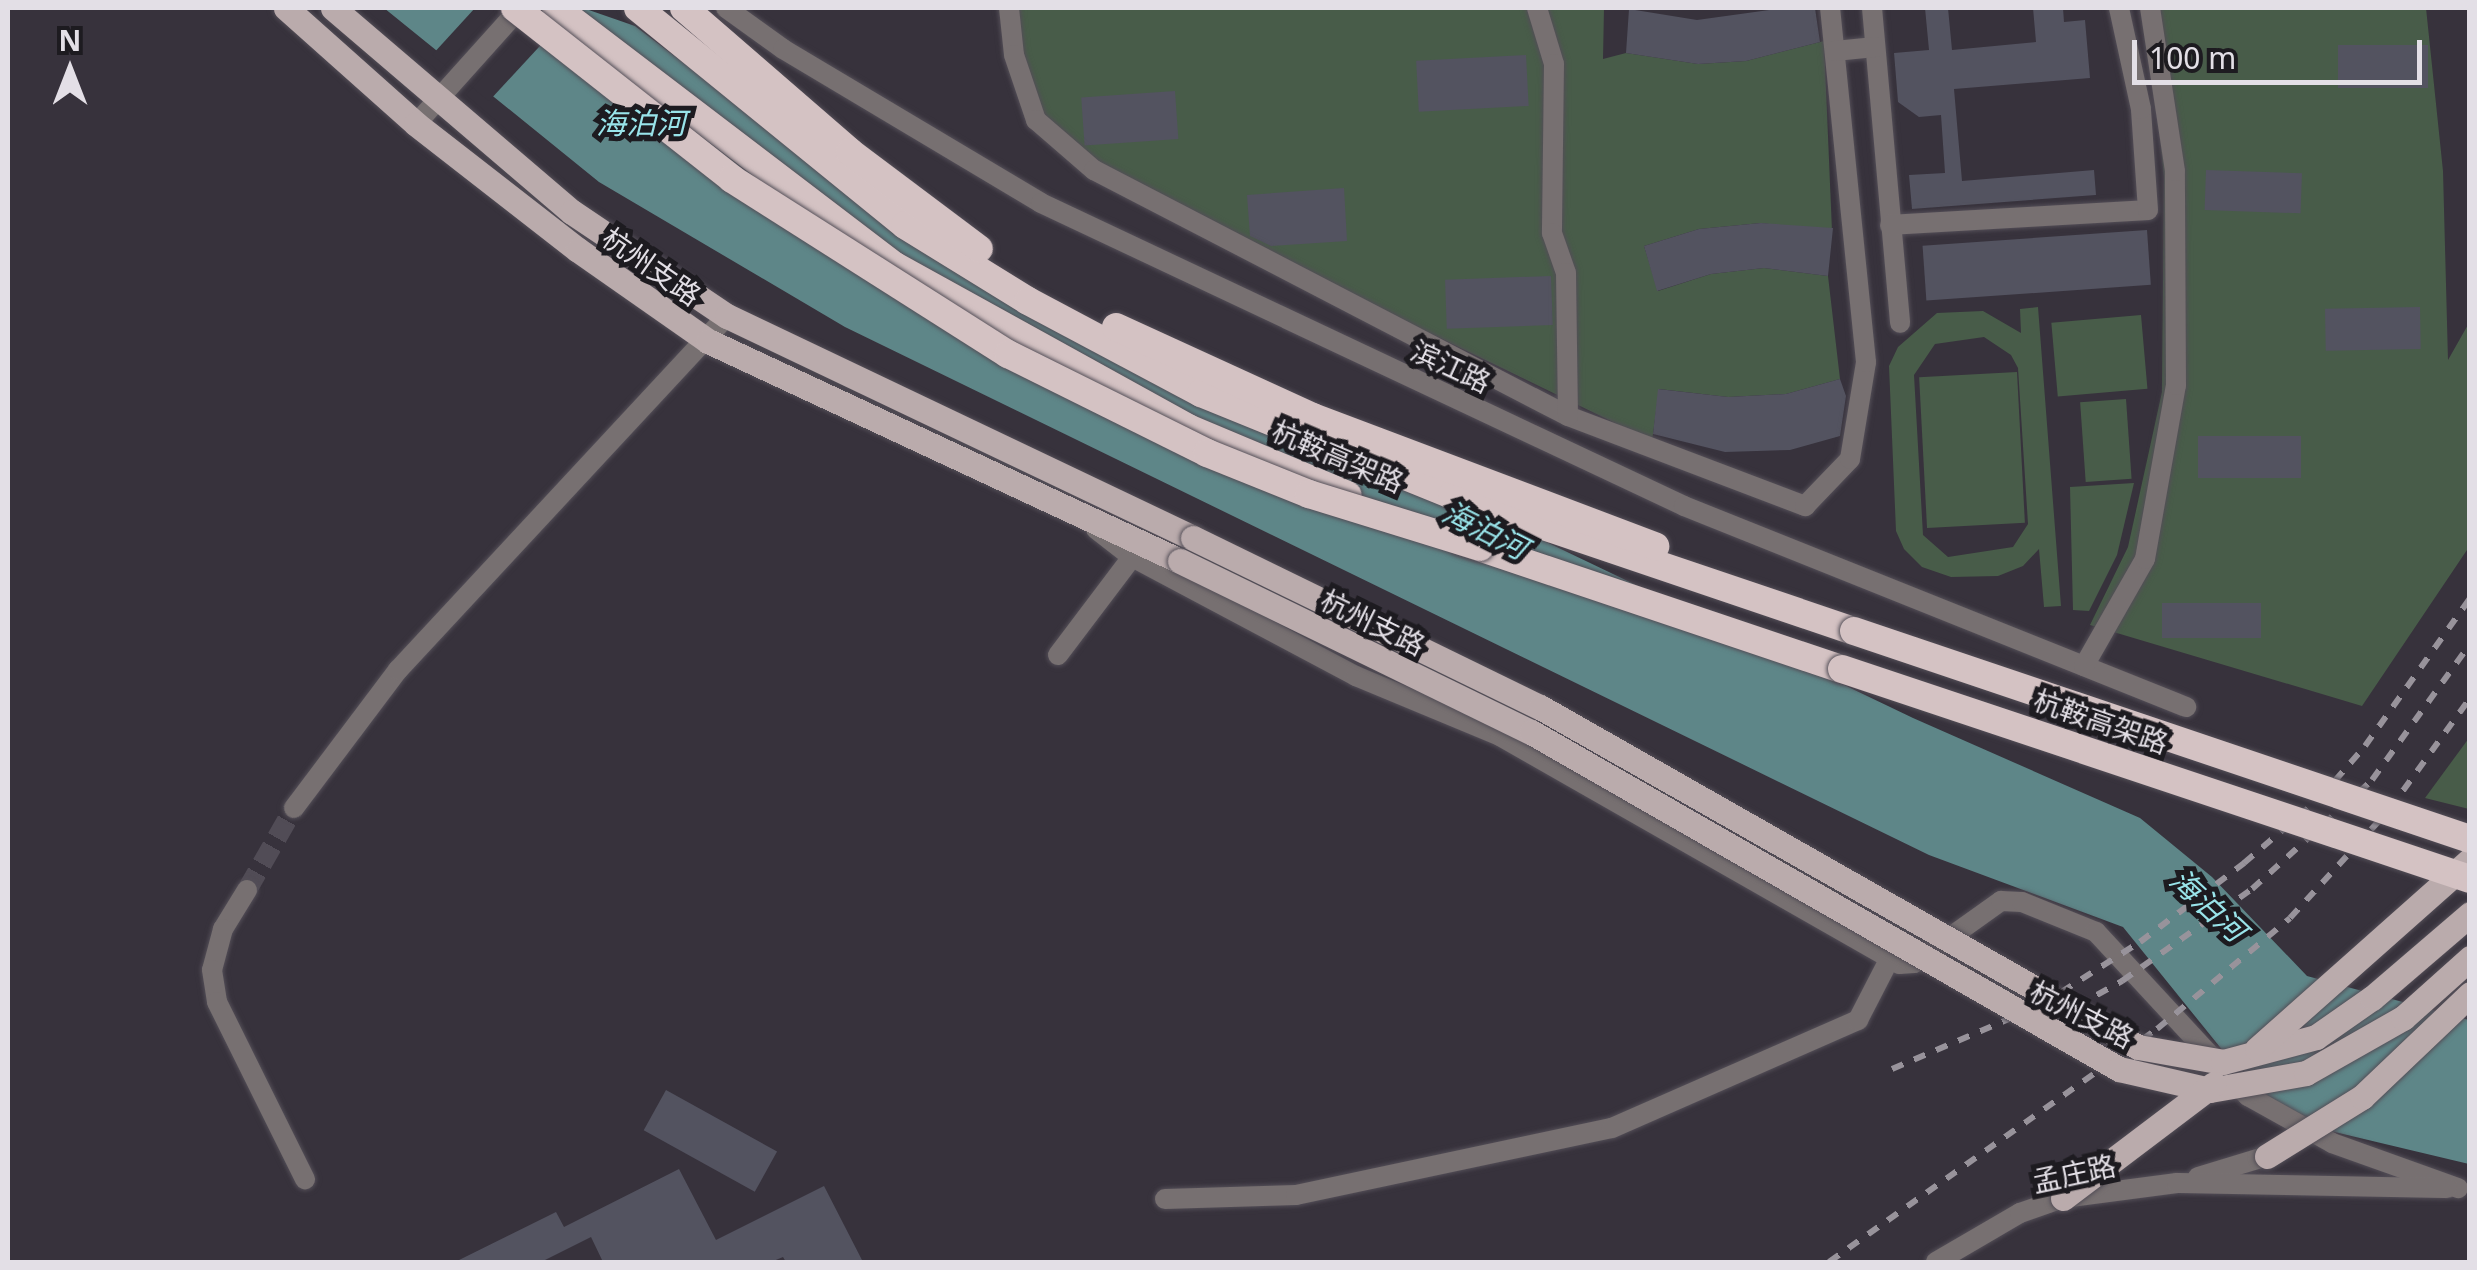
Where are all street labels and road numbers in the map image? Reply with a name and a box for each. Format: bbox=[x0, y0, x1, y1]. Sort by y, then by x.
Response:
street label: 杭州支路 bbox=[596, 220, 708, 312]
street label: 滨江路 bbox=[1406, 333, 1496, 399]
street label: 杭鞍高架路 bbox=[1267, 413, 1409, 499]
street label: 杭州支路 bbox=[1315, 582, 1431, 662]
street label: 杭鞍高架路 bbox=[2029, 682, 2173, 760]
street label: 杭州支路 bbox=[2024, 974, 2140, 1054]
street label: 孟庄路 bbox=[2029, 1148, 2119, 1198]

